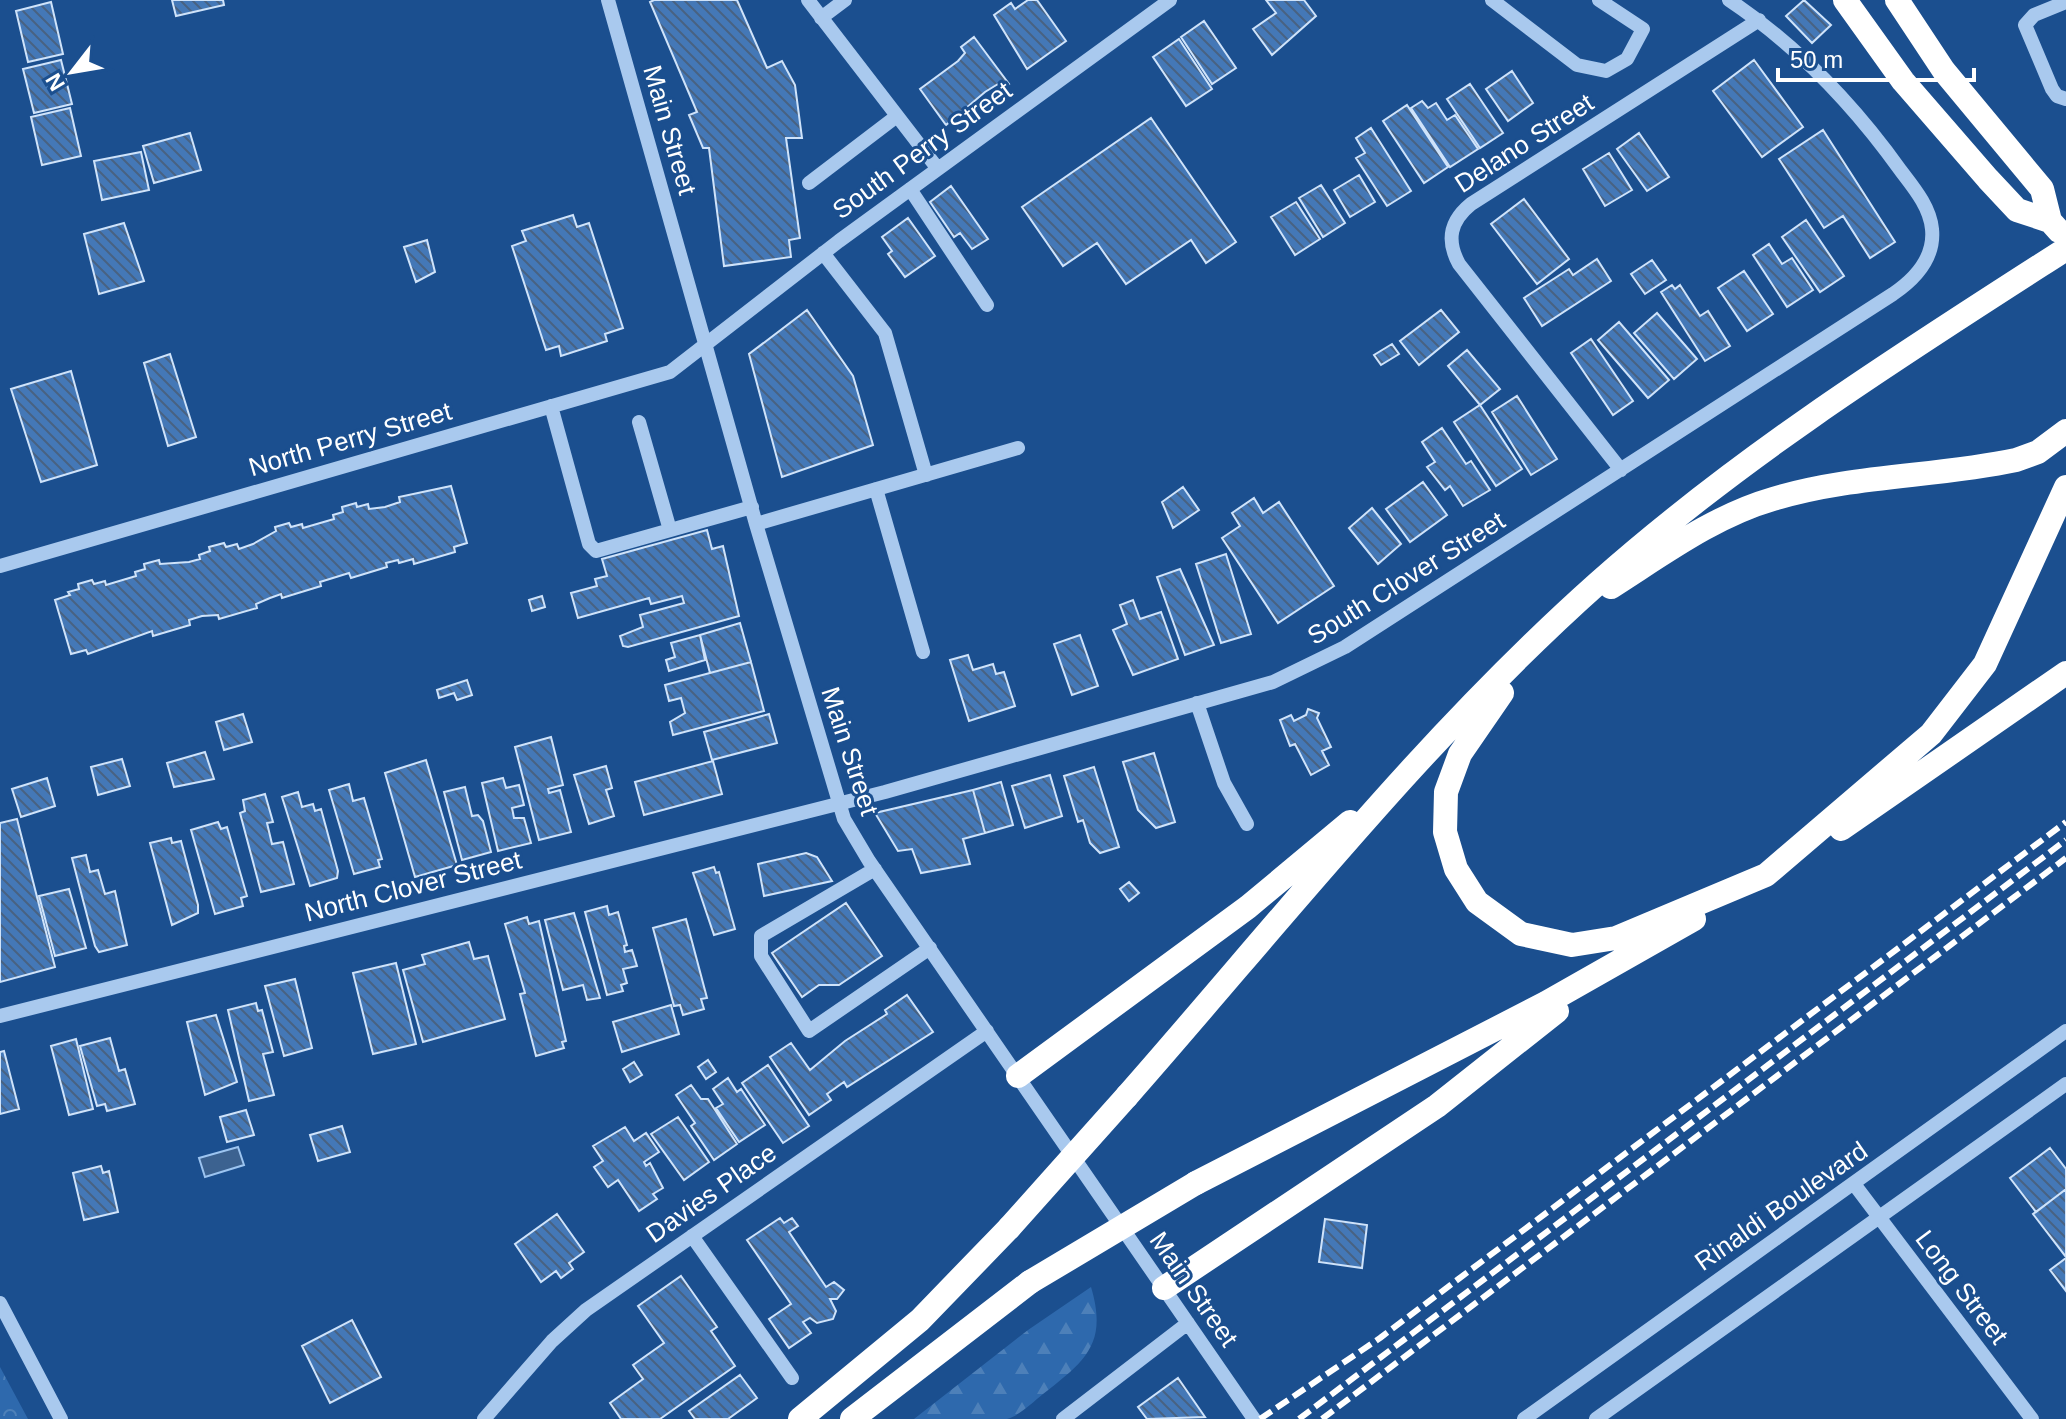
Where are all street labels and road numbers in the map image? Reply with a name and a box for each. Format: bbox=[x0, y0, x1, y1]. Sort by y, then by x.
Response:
street label: Main Street bbox=[637, 62, 703, 199]
street label: South Perry Street bbox=[827, 75, 1018, 225]
street label: Delano Street bbox=[1449, 87, 1599, 199]
street label: North Perry Street bbox=[245, 395, 456, 482]
street label: South Clover Street bbox=[1302, 505, 1511, 651]
street label: Main Street bbox=[815, 683, 885, 820]
street label: North Clover Street bbox=[301, 844, 525, 927]
street label: Rinaldi Boulevard bbox=[1689, 1135, 1873, 1277]
street label: Davies Place bbox=[640, 1137, 782, 1249]
street label: Long Street bbox=[1910, 1224, 2015, 1350]
street label: Main Street bbox=[1144, 1226, 1245, 1353]

